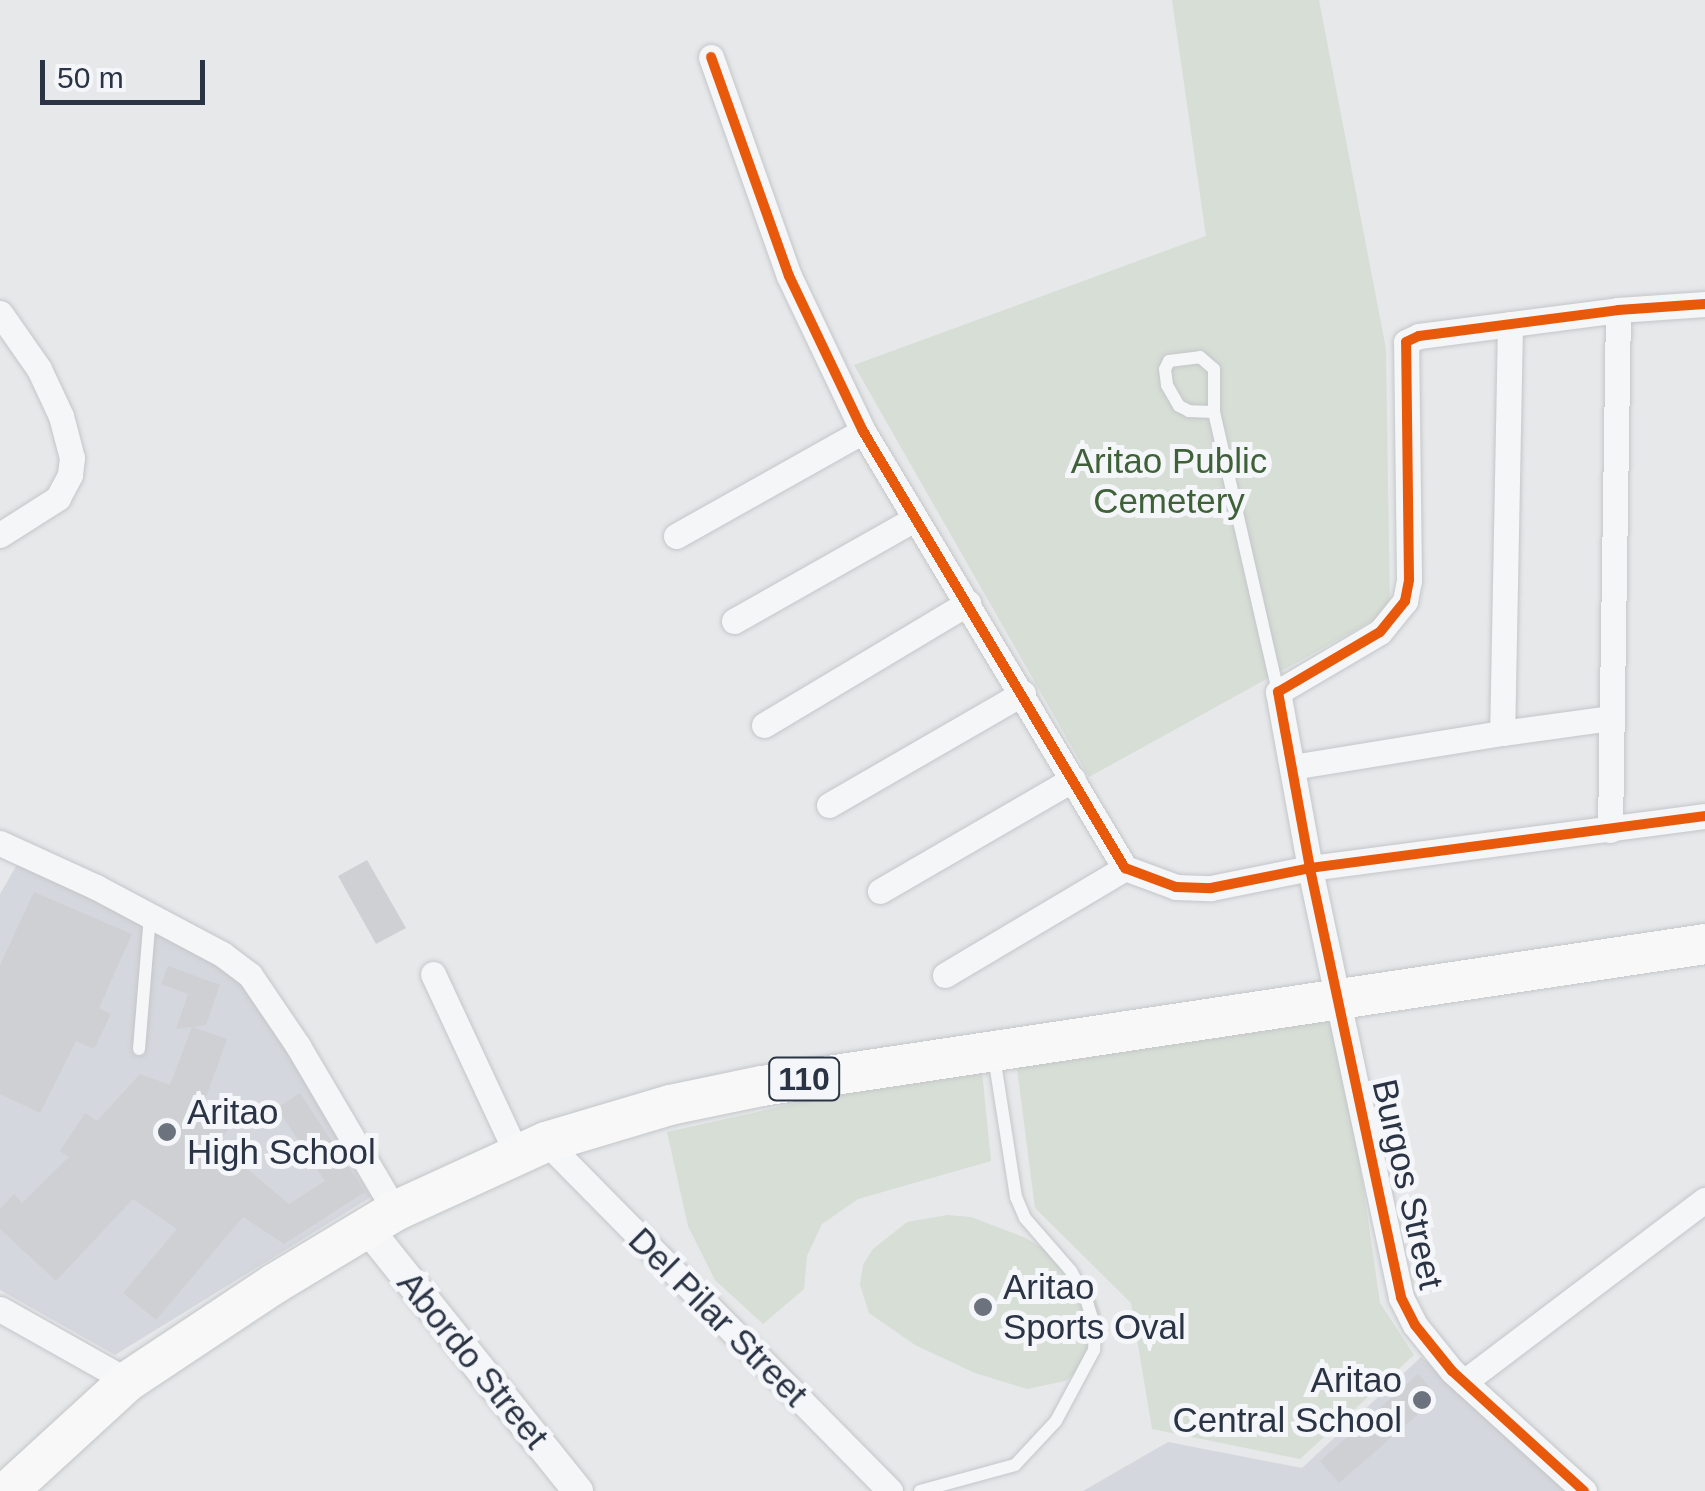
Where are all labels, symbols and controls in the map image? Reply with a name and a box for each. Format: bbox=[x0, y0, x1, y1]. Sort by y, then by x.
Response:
scale bar bbox=[45, 40, 210, 102]
text: 50 m bbox=[57, 61, 124, 94]
park label: Aritao Public Cemetery bbox=[1071, 440, 1267, 522]
road number: 110 bbox=[766, 1052, 842, 1106]
street label: Burgos Street bbox=[1363, 1075, 1453, 1293]
place label: Aritao High School bbox=[187, 1091, 376, 1173]
marker: Aritao High School bbox=[156, 1121, 178, 1143]
street label: Del Pilar Street bbox=[620, 1219, 816, 1415]
street label: Abordo Street bbox=[389, 1263, 557, 1457]
place label: Aritao Sports Oval bbox=[1003, 1266, 1186, 1348]
marker: Aritao Sports Oval bbox=[972, 1296, 994, 1318]
place label: Aritao Central School bbox=[1172, 1359, 1402, 1441]
marker: Aritao Central School bbox=[1411, 1389, 1433, 1411]

